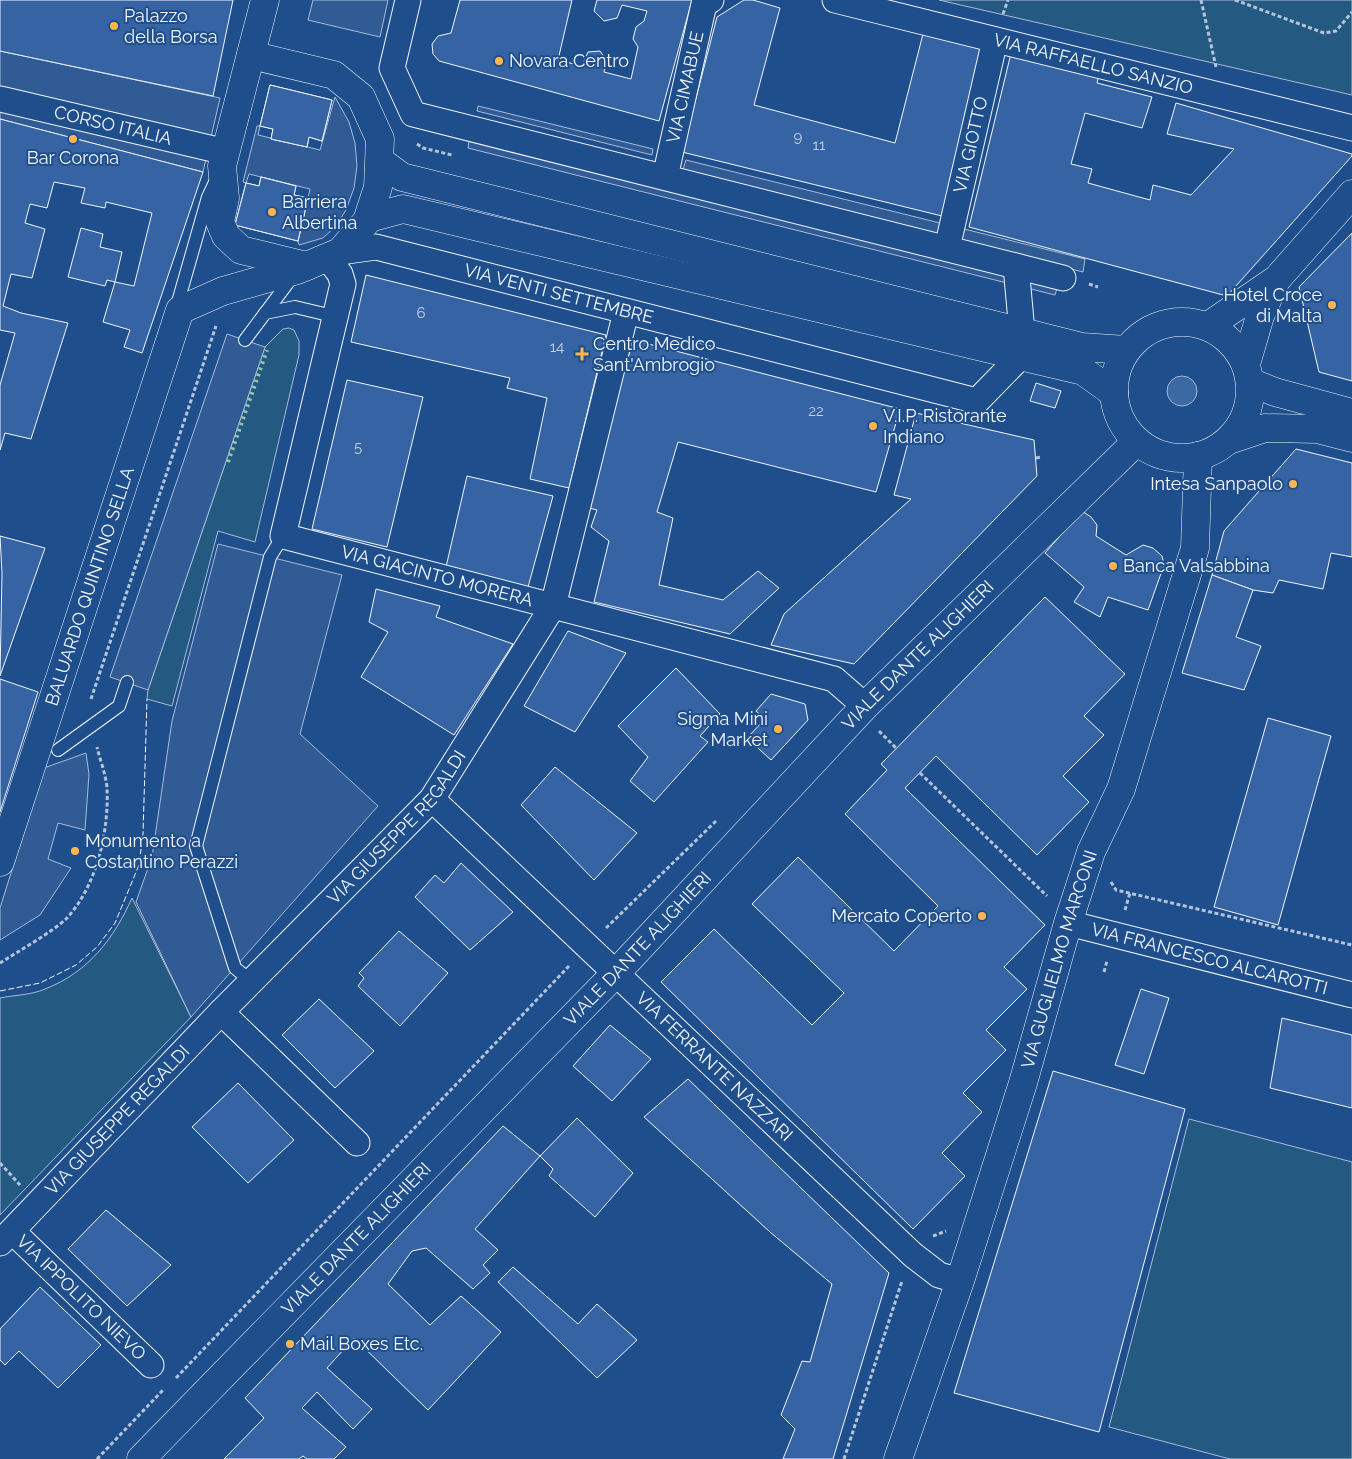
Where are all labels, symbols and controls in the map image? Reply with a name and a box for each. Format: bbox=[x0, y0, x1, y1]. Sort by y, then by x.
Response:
place label: Palazzo della Borsa bbox=[124, 5, 217, 47]
marker: Palazzo della Borsa bbox=[108, 20, 120, 32]
street label: VIA CIMABUE bbox=[662, 29, 708, 145]
street label: VIA RAFFAELLO SANZIO bbox=[991, 29, 1195, 98]
place label: Novara Centro bbox=[509, 50, 629, 71]
marker: Novara Centro bbox=[493, 55, 505, 67]
street label: VIA GIOTTO bbox=[949, 94, 992, 195]
street label: CORSO ITALIA bbox=[52, 101, 174, 149]
house number: 9 bbox=[794, 128, 803, 146]
marker: Bar Corona bbox=[67, 133, 79, 145]
house number: 11 bbox=[813, 136, 826, 154]
place label: Bar Corona bbox=[27, 147, 119, 168]
place label: Barriera Albertina bbox=[282, 191, 357, 233]
marker: Barriera Albertina bbox=[266, 206, 278, 218]
street label: VIA VENTI SETTEMBRE bbox=[462, 259, 656, 328]
place label: Hotel Croce di Malta bbox=[1223, 284, 1322, 326]
marker: Hotel Croce di Malta bbox=[1326, 299, 1338, 311]
house number: 6 bbox=[416, 304, 426, 322]
place label: Centro Medico Sant'Ambrogio bbox=[593, 333, 716, 375]
house number: 14 bbox=[550, 338, 564, 356]
marker: Centro Medico Sant'Ambrogio bbox=[575, 347, 589, 361]
house number: 22 bbox=[808, 402, 824, 420]
place label: V.I.P. Ristorante Indiano bbox=[883, 405, 1007, 447]
marker: V.I.P. Ristorante Indiano bbox=[867, 420, 879, 432]
house number: 5 bbox=[354, 438, 362, 456]
street label: BALUARDO QUINTINO SELLA bbox=[41, 464, 138, 708]
place label: Intesa Sanpaolo bbox=[1150, 473, 1283, 494]
marker: Intesa Sanpaolo bbox=[1287, 478, 1299, 490]
street label: VIA GIACINTO MORERA bbox=[339, 541, 535, 610]
place label: Banca Valsabbina bbox=[1123, 555, 1270, 576]
marker: Banca Valsabbina bbox=[1107, 560, 1119, 572]
street label: VIALE DANTE ALIGHIERI bbox=[837, 576, 998, 734]
place label: Sigma Mini Market bbox=[677, 708, 768, 750]
marker: Sigma Mini Market bbox=[772, 723, 784, 735]
street label: VIA GIUSEPPE REGALDI bbox=[323, 747, 470, 908]
place label: Monumento a Costantino Perazzi bbox=[85, 830, 238, 872]
marker: Monumento a Costantino Perazzi bbox=[69, 845, 81, 857]
street label: VIA GUGLIELMO MARCONI bbox=[1017, 848, 1101, 1071]
street label: VIALE DANTE ALIGHIERI bbox=[559, 867, 715, 1030]
place label: Mercato Coperto bbox=[831, 905, 972, 926]
marker: Mercato Coperto bbox=[976, 910, 988, 922]
street label: VIA FRANCESCO ALCAROTTI bbox=[1089, 918, 1330, 998]
street label: VIA FERRANTE NAZZARI bbox=[632, 987, 797, 1145]
street label: VIA GIUSEPPE REGALDI bbox=[41, 1041, 194, 1199]
street label: VIALE DANTE ALIGHIERI bbox=[277, 1158, 435, 1319]
street label: VIA IPPOLITO NIEVO bbox=[12, 1230, 151, 1364]
place label: Mail Boxes Etc. bbox=[300, 1333, 423, 1354]
marker: Mail Boxes Etc. bbox=[284, 1338, 296, 1350]

